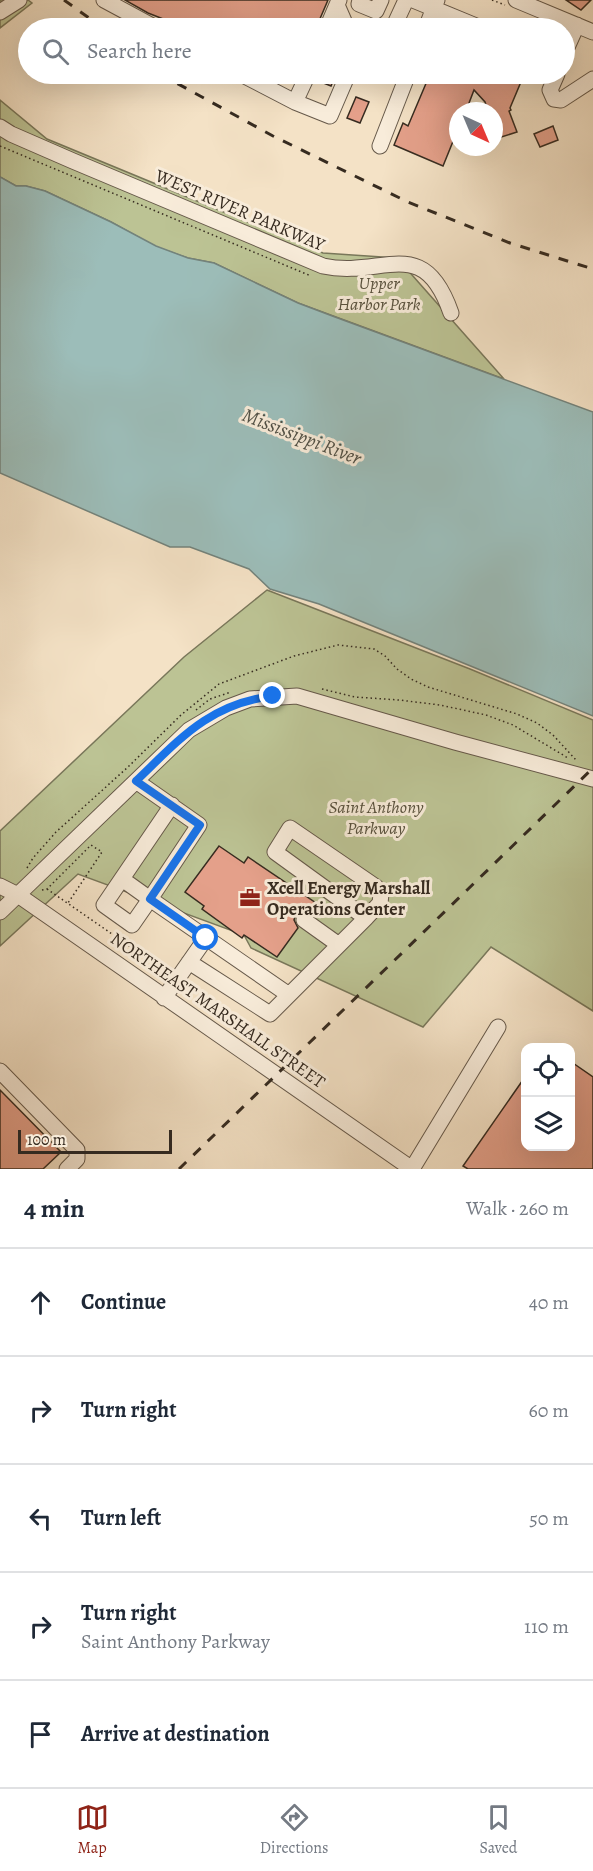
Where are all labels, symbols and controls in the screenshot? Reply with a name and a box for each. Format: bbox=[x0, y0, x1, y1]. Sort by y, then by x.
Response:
search box bbox=[18, 18, 575, 84]
icon: search bbox=[39, 35, 72, 68]
text: Search here bbox=[87, 36, 192, 66]
north arrow bbox=[449, 102, 503, 156]
street label: WEST RIVER PARKWAY bbox=[151, 163, 330, 257]
park label: Upper Harbor Park bbox=[337, 271, 421, 316]
water label: Mississippi River bbox=[239, 401, 366, 472]
route end bbox=[259, 682, 285, 708]
park label: Saint Anthony Parkway bbox=[328, 795, 424, 840]
place label: Xcell Energy Marshall Operations Center bbox=[267, 876, 430, 921]
office icon: Xcell Energy Marshall Operations Center bbox=[238, 886, 262, 910]
route start bbox=[192, 924, 218, 950]
street label: NORTHEAST MARSHALL STREET bbox=[106, 926, 330, 1094]
map controls bbox=[521, 1043, 575, 1151]
button: locate bbox=[521, 1043, 575, 1097]
button: layers bbox=[521, 1097, 575, 1151]
scale bar bbox=[18, 1127, 172, 1154]
text: 100 m bbox=[27, 1129, 66, 1151]
text: 4 min bbox=[24, 1191, 85, 1226]
text: Walk · 260 m bbox=[466, 1195, 569, 1222]
icon: ahead bbox=[24, 1286, 57, 1319]
text: Continue bbox=[81, 1287, 166, 1317]
text: 40 m bbox=[529, 1289, 569, 1316]
icon: right bbox=[24, 1394, 57, 1427]
text: Turn right bbox=[81, 1395, 177, 1425]
text: 60 m bbox=[529, 1397, 569, 1424]
icon: left bbox=[24, 1502, 57, 1535]
text: Turn left bbox=[81, 1503, 161, 1533]
text: 50 m bbox=[529, 1505, 569, 1532]
text: Turn right bbox=[81, 1598, 177, 1628]
icon: right bbox=[24, 1610, 57, 1643]
text: 110 m bbox=[524, 1613, 569, 1640]
text: Saint Anthony Parkway bbox=[81, 1628, 270, 1655]
icon: arrive bbox=[24, 1718, 57, 1751]
text: Arrive at destination bbox=[81, 1719, 270, 1749]
tab: Map bbox=[76, 1801, 109, 1859]
tab: Directions bbox=[260, 1801, 328, 1859]
tab: Saved bbox=[479, 1801, 517, 1859]

